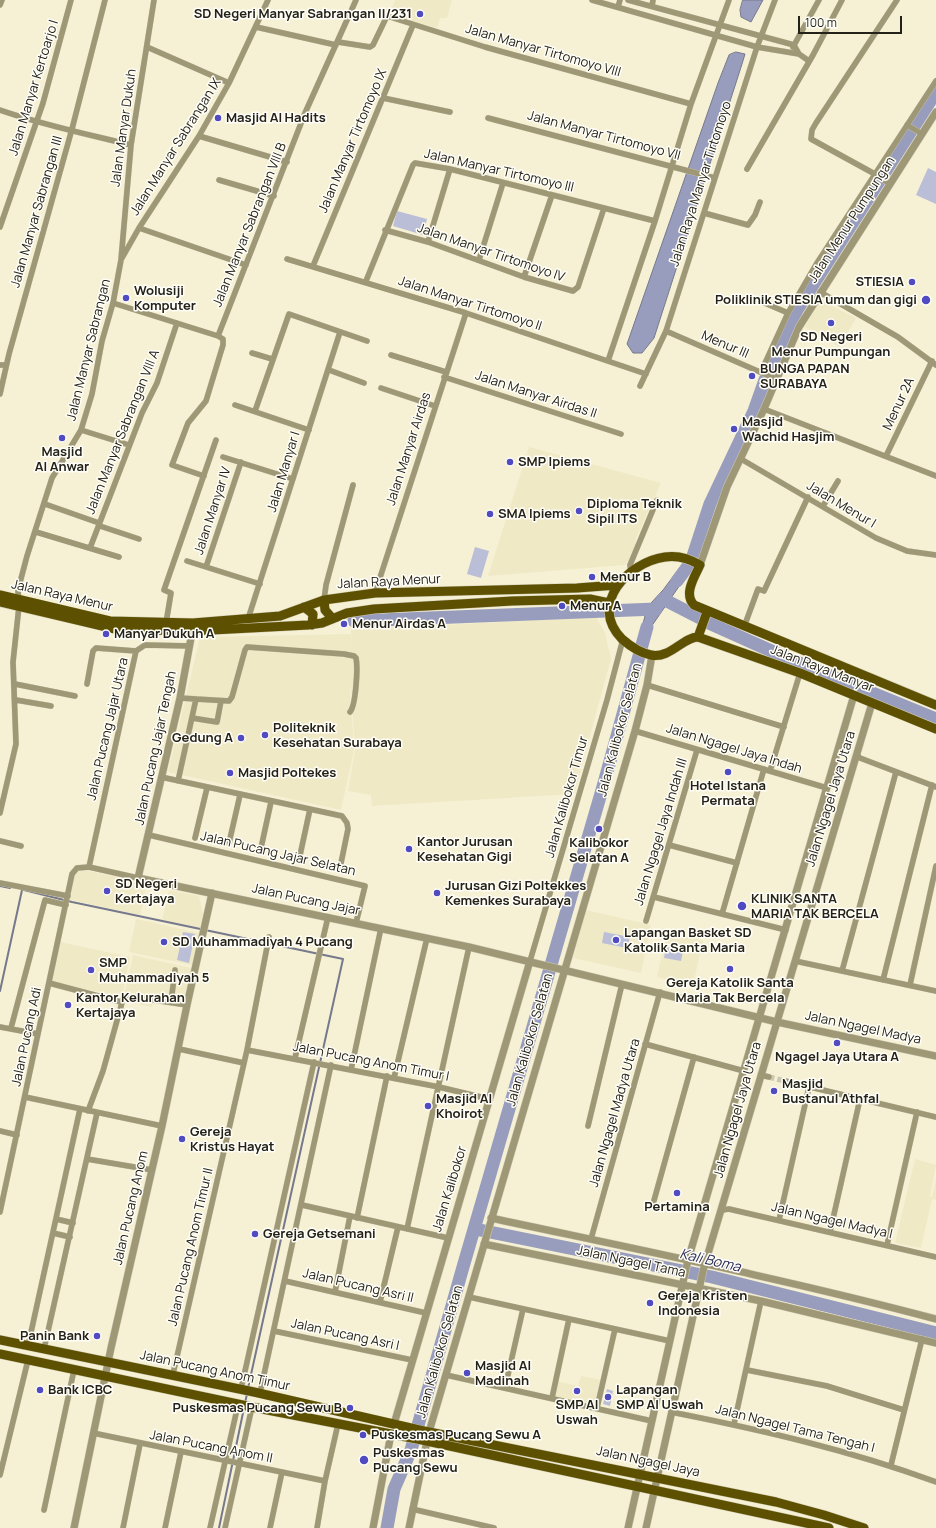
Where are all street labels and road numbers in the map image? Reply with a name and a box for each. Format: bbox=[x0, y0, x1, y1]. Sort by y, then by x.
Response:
street label: Jalan Manyar Kertoarjo I bbox=[6, 18, 62, 158]
street label: Jalan Manyar Tirtomoyo VIII bbox=[464, 21, 622, 81]
street label: Jalan Manyar Tirtomoyo IX bbox=[316, 67, 390, 215]
street label: Jalan Manyar Dukuh bbox=[108, 68, 140, 188]
street label: Jalan Manyar Sabrangan IX bbox=[127, 75, 225, 219]
street label: Jalan Raya Manyar Tirtomoyo bbox=[667, 99, 735, 269]
street label: Jalan Manyar Tirtomoyo VII bbox=[526, 108, 682, 164]
street label: Jalan Manyar Sabrangan III bbox=[8, 134, 66, 290]
street label: Jalan Manyar Sabrangan VIII B bbox=[210, 141, 290, 309]
street label: Jalan Manyar Tirtomoyo III bbox=[423, 146, 575, 196]
street label: Jalan Menur Pumpungan bbox=[805, 154, 899, 286]
street label: Jalan Manyar Tirtomoyo IV bbox=[415, 220, 567, 286]
street label: Jalan Manyar Tirtomoyo II bbox=[396, 273, 544, 335]
street label: Jalan Manyar Sabrangan bbox=[64, 278, 114, 422]
street label: Menur III bbox=[699, 328, 751, 362]
street label: Jalan Manyar Sabrangan VIII A bbox=[83, 348, 163, 516]
street label: Jalan Manyar Airdas II bbox=[473, 368, 599, 422]
street label: Menur 2A bbox=[880, 375, 918, 433]
street label: Jalan Manyar Airdas bbox=[383, 390, 435, 508]
street label: Jalan Manyar I bbox=[264, 430, 304, 514]
street label: Jalan Manyar IV bbox=[191, 465, 235, 557]
street label: Jalan Menur I bbox=[804, 478, 878, 532]
street label: Jalan Raya Menur bbox=[337, 571, 441, 593]
street label: Jalan Raya Menur bbox=[10, 577, 114, 615]
street label: Jalan Raya Manyar bbox=[768, 642, 876, 696]
street label: Jalan Pucang Jajar Utara bbox=[84, 656, 132, 802]
street label: Jalan Kalibokor Selatan bbox=[595, 662, 645, 798]
street label: Jalan Pucang Jajar Tengah bbox=[132, 669, 180, 827]
street label: Jalan Ngagel Jaya Indah bbox=[664, 721, 804, 777]
street label: Jalan Ngagel Jaya Utara bbox=[803, 729, 859, 869]
street label: Jalan Kalibokor Timur bbox=[542, 734, 592, 860]
street label: Jalan Ngagel Jaya Indah III bbox=[631, 757, 691, 907]
street label: Jalan Pucang Jajar Selatan bbox=[199, 829, 357, 879]
street label: Jalan Pucang Jajar bbox=[250, 881, 362, 919]
street label: Jalan Kalibokor Selatan bbox=[504, 972, 556, 1108]
street label: Jalan Pucang Adi bbox=[9, 986, 45, 1088]
street label: Jalan Ngagel Madya bbox=[804, 1008, 922, 1048]
street label: Jalan Ngagel Madya Utara bbox=[586, 1037, 644, 1189]
street label: Jalan Pucang Anom Timur I bbox=[292, 1039, 450, 1085]
street label: Jalan Ngagel Jaya Utara bbox=[711, 1040, 765, 1180]
street label: Jalan Kalibokor bbox=[430, 1144, 470, 1234]
street label: Jalan Pucang Anom bbox=[110, 1150, 152, 1266]
street label: Jalan Pucang Anom Timur II bbox=[165, 1166, 217, 1328]
street label: Jalan Ngagel Madya I bbox=[770, 1199, 894, 1243]
street label: Jalan Ngagel Tama bbox=[575, 1243, 687, 1281]
street label: Jalan Pucang Asri II bbox=[301, 1266, 415, 1306]
street label: Jalan Kalibokor Selatan bbox=[414, 1284, 466, 1420]
street label: Jalan Pucang Asri I bbox=[289, 1316, 401, 1354]
street label: Jalan Pucang Anom Timur bbox=[138, 1347, 292, 1395]
street label: Jalan Ngagel Tama Tengah I bbox=[714, 1402, 876, 1456]
street label: Jalan Pucang Anom II bbox=[148, 1427, 274, 1467]
street label: Jalan Ngagel Jaya bbox=[595, 1443, 701, 1481]

